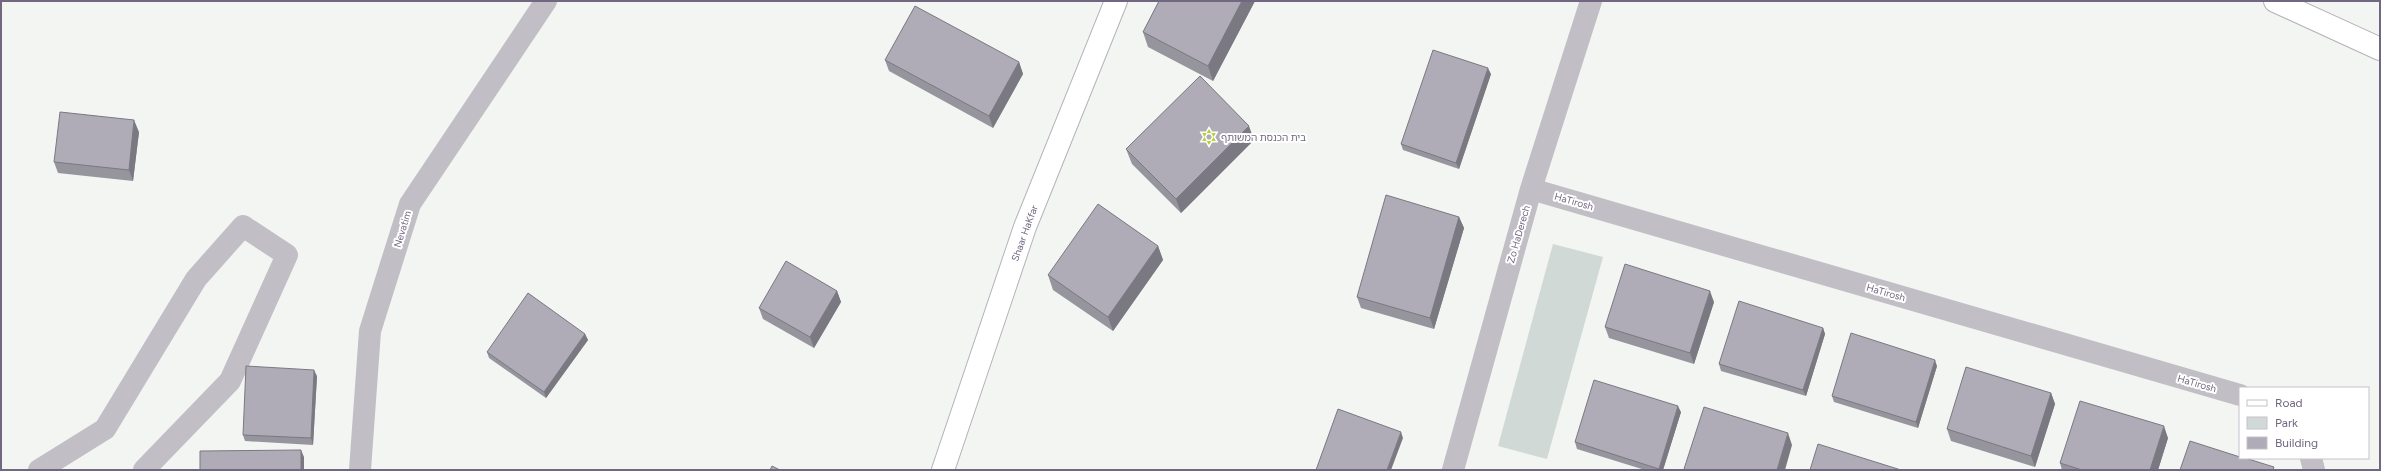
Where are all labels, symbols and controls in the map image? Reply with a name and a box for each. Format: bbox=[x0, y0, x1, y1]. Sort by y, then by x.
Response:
synagogue icon: בית הכנסת המשותף bbox=[1200, 128, 1218, 146]
place label: בית הכנסת המשותף bbox=[1221, 131, 1306, 144]
street label: HaTirosh bbox=[1553, 190, 1595, 213]
street label: Shaar HaKfar bbox=[1008, 203, 1041, 263]
street label: Zo HaDerech bbox=[1504, 203, 1533, 265]
street label: Nevatim bbox=[391, 209, 414, 249]
street label: HaTirosh bbox=[1865, 281, 1907, 304]
street label: HaTirosh bbox=[2176, 372, 2218, 395]
legend bbox=[2239, 387, 2369, 459]
text: Road bbox=[2275, 396, 2303, 410]
text: Park bbox=[2275, 416, 2298, 430]
text: Building bbox=[2275, 436, 2318, 450]

